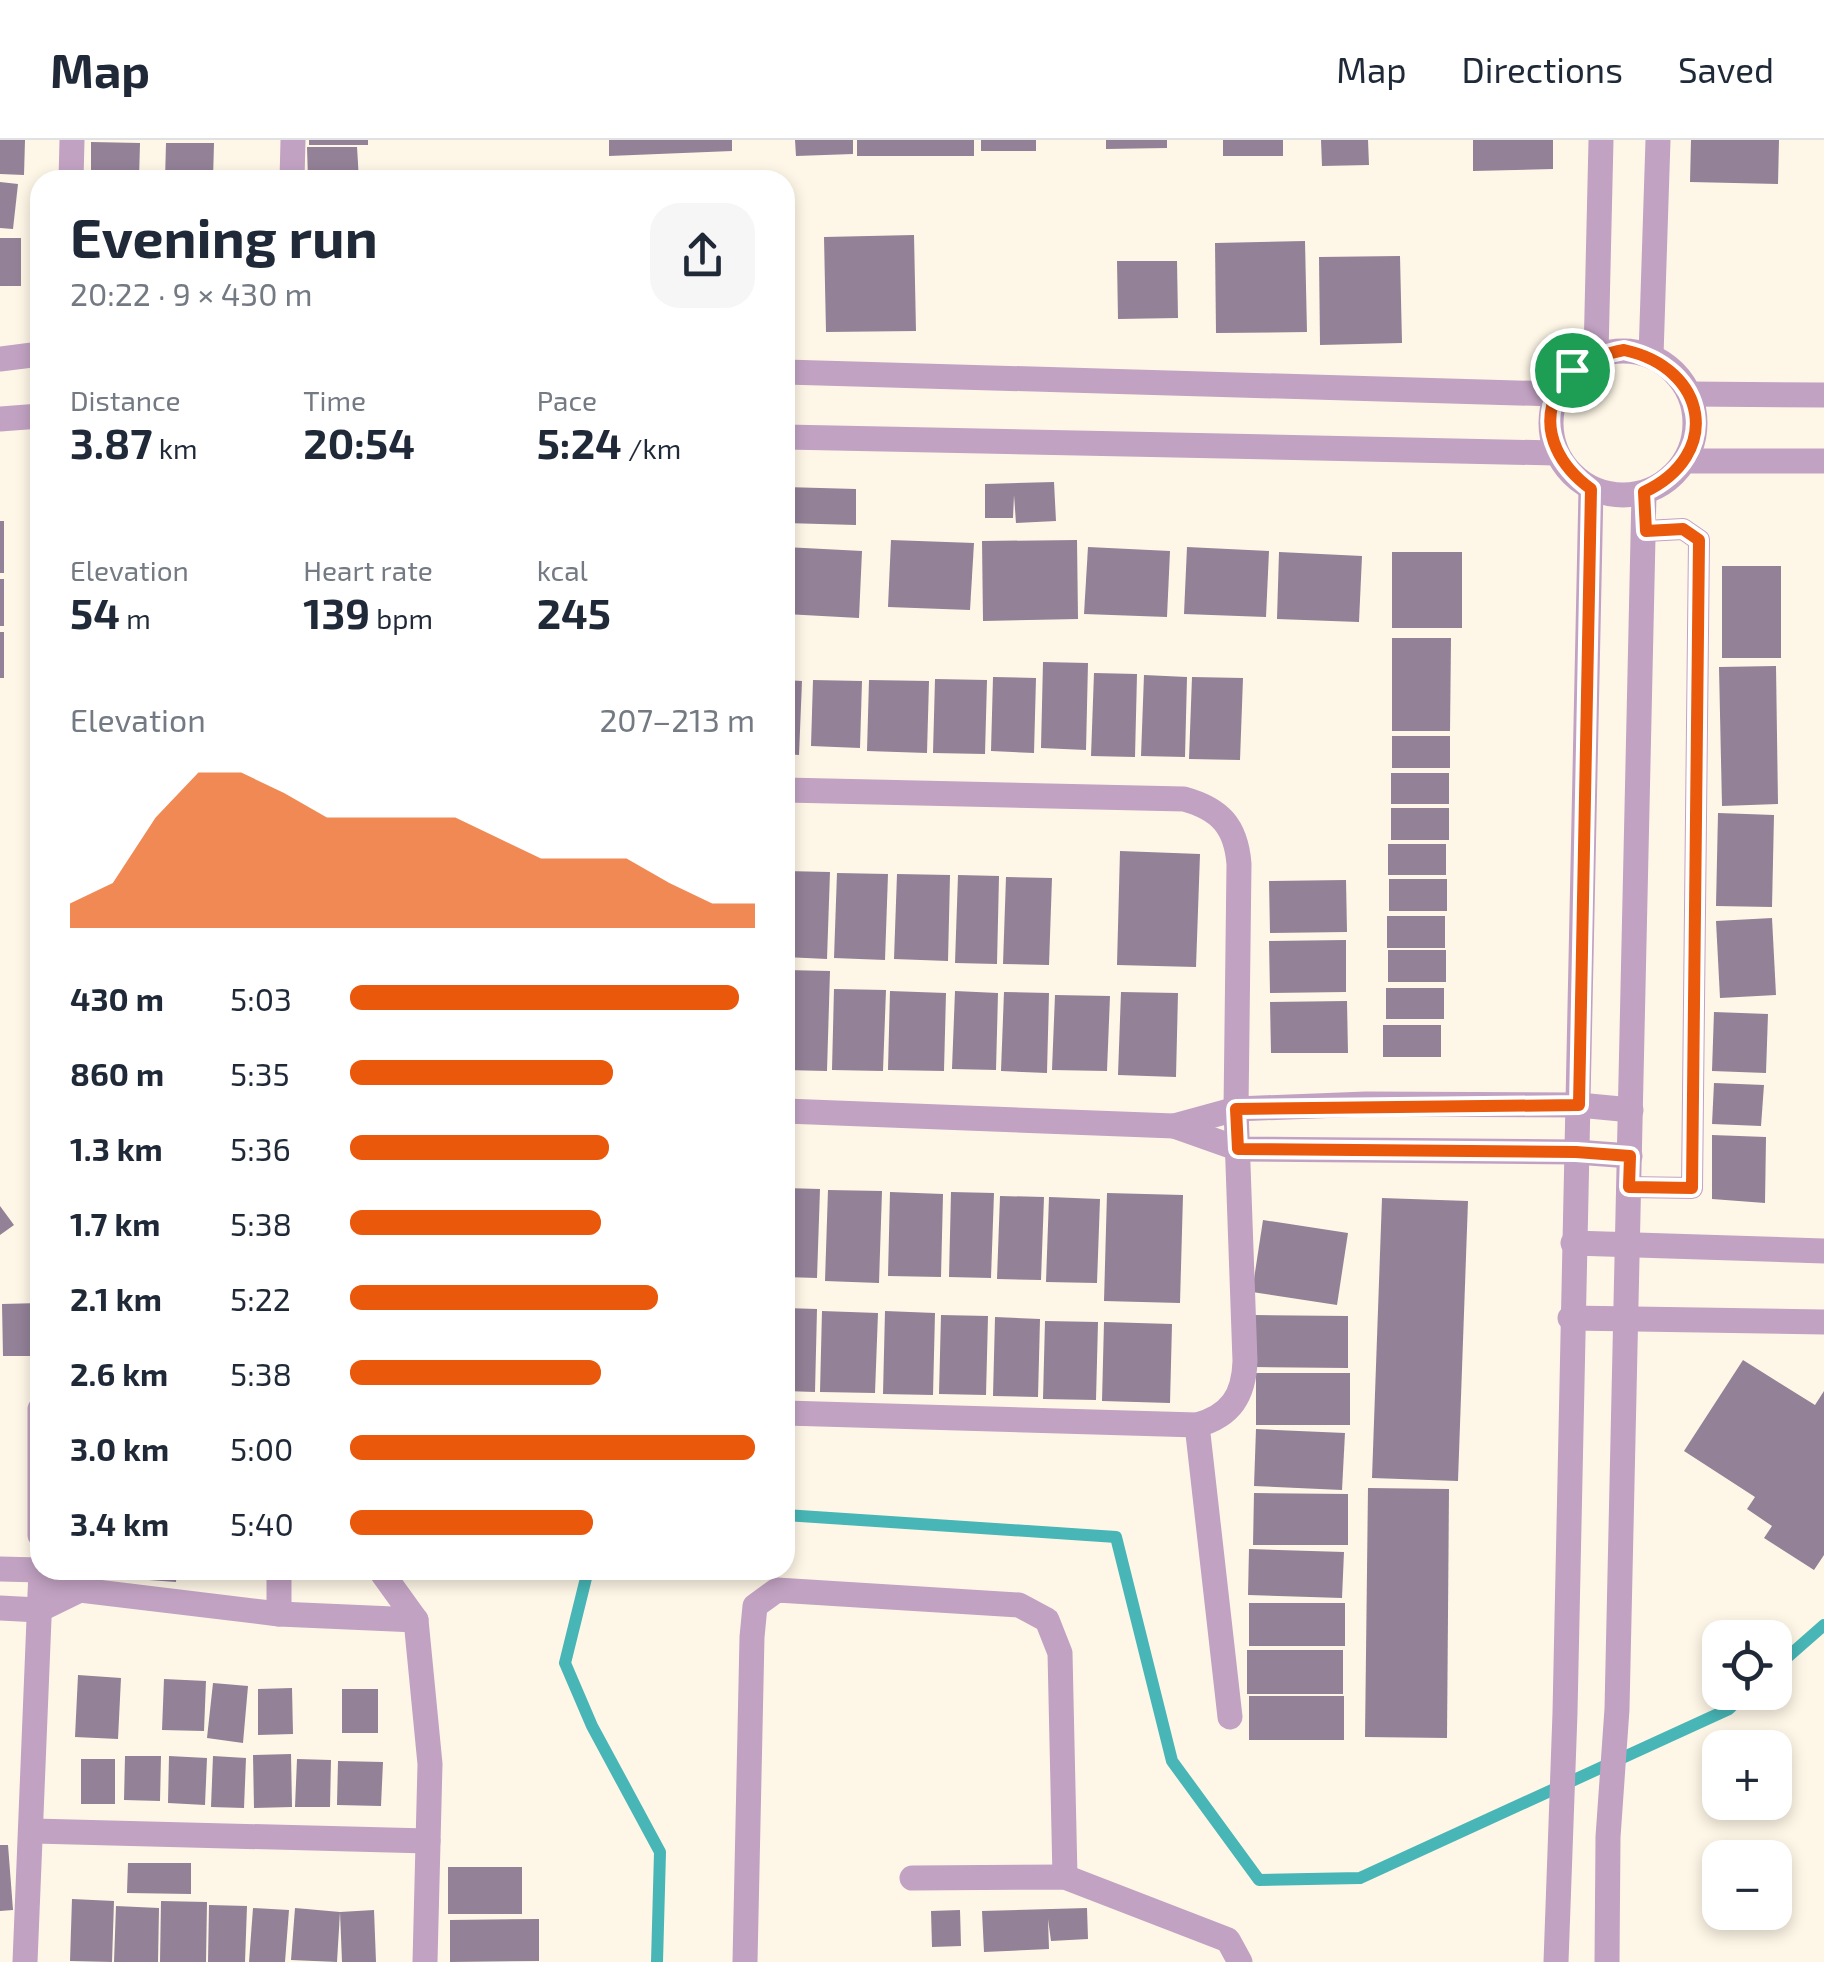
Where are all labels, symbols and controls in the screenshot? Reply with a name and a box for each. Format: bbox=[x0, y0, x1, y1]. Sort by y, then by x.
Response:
text: Map bbox=[50, 40, 150, 98]
text: Map bbox=[1336, 48, 1407, 90]
text: Directions bbox=[1462, 48, 1623, 90]
text: Saved bbox=[1678, 48, 1774, 90]
text: Evening run bbox=[70, 203, 378, 269]
button: share bbox=[650, 203, 755, 308]
text: 20:22 · 9 × 430 m bbox=[70, 274, 313, 312]
pin bbox=[1530, 328, 1615, 413]
icon: arrive bbox=[1545, 343, 1600, 398]
text: Distance bbox=[70, 383, 181, 417]
text: Time bbox=[303, 383, 366, 417]
text: Pace bbox=[537, 383, 597, 417]
text: 3.87 bbox=[70, 417, 152, 467]
text: 20:54 bbox=[303, 417, 415, 467]
text: 5:24 bbox=[537, 417, 622, 467]
text: km bbox=[152, 431, 197, 465]
text: /km bbox=[622, 431, 681, 465]
text: Elevation bbox=[70, 553, 189, 587]
text: Heart rate bbox=[303, 553, 433, 587]
text: kcal bbox=[537, 553, 588, 587]
text: 54 bbox=[70, 587, 120, 637]
text: 139 bbox=[303, 587, 370, 637]
text: 245 bbox=[537, 587, 611, 637]
text: m bbox=[120, 601, 151, 635]
text: bpm bbox=[370, 601, 433, 635]
text: Elevation bbox=[70, 700, 206, 738]
text: 207–213 m bbox=[599, 700, 755, 738]
text: 430 m bbox=[70, 979, 164, 1017]
text: 5:03 bbox=[230, 979, 292, 1017]
text: 860 m bbox=[70, 1054, 164, 1092]
text: 5:35 bbox=[230, 1054, 290, 1092]
text: 1.3 km bbox=[70, 1129, 163, 1167]
text: 5:36 bbox=[230, 1129, 291, 1167]
text: 1.7 km bbox=[70, 1204, 160, 1242]
text: 5:38 bbox=[230, 1204, 292, 1242]
text: 2.1 km bbox=[70, 1279, 162, 1317]
text: 5:22 bbox=[230, 1279, 291, 1317]
text: 2.6 km bbox=[70, 1354, 168, 1392]
text: 5:38 bbox=[230, 1354, 292, 1392]
text: 3.0 km bbox=[70, 1429, 169, 1467]
text: 5:00 bbox=[230, 1429, 293, 1467]
text: 3.4 km bbox=[70, 1504, 169, 1542]
text: 5:40 bbox=[230, 1504, 294, 1542]
map controls bbox=[1702, 1620, 1792, 1930]
button: locate bbox=[1702, 1620, 1792, 1710]
button: + bbox=[1702, 1730, 1792, 1820]
button: − bbox=[1702, 1840, 1792, 1930]

